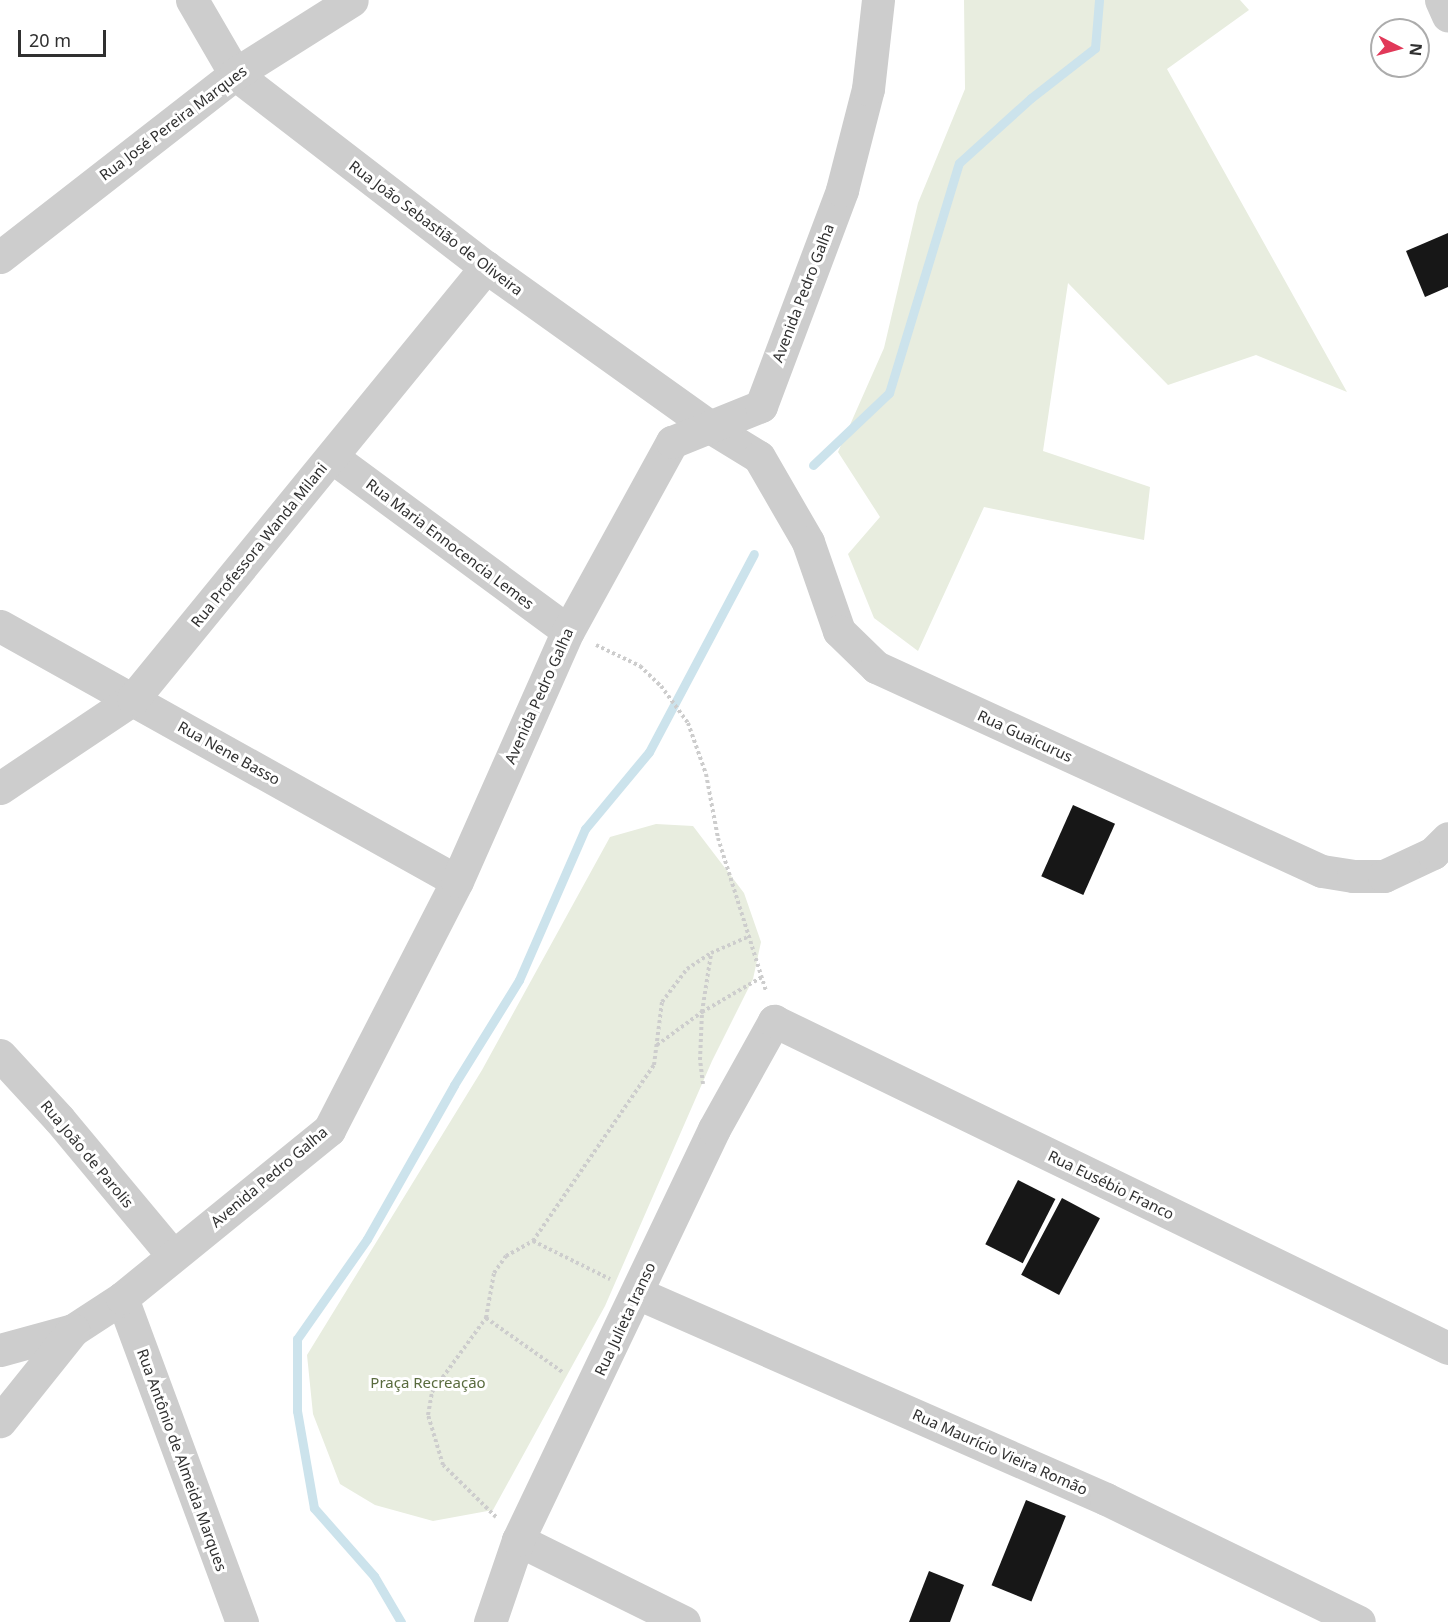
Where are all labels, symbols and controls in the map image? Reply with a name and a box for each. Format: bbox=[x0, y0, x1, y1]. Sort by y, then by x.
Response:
scale bar bbox=[21, 18, 110, 56]
north arrow bbox=[1370, 18, 1430, 78]
text: 20 m bbox=[29, 28, 71, 52]
text: N bbox=[1404, 42, 1428, 57]
street label: Rua José Pereira Marques bbox=[96, 62, 250, 184]
street label: Rua João Sebastião de Oliveira bbox=[346, 157, 526, 299]
street label: Avenida Pedro Galha bbox=[768, 221, 838, 365]
street label: Rua Professora Wanda Milani bbox=[187, 459, 331, 631]
street label: Rua Maria Ennocencia Lemes bbox=[362, 475, 538, 613]
street label: Avenida Pedro Galha bbox=[501, 625, 577, 767]
street label: Rua Guaicurus bbox=[975, 706, 1075, 766]
street label: Rua Nene Basso bbox=[175, 717, 283, 789]
street label: Rua João de Parolis bbox=[37, 1097, 137, 1211]
street label: Avenida Pedro Galha bbox=[207, 1123, 331, 1231]
street label: Rua Eusébio Franco bbox=[1045, 1147, 1177, 1223]
street label: Rua Julieta Iranso bbox=[591, 1259, 659, 1379]
street label: Rua Antônio de Almeida Marques bbox=[133, 1346, 231, 1574]
park label: Praça Recreação bbox=[370, 1374, 486, 1392]
street label: Rua Maurício Vieira Romão bbox=[910, 1405, 1090, 1499]

